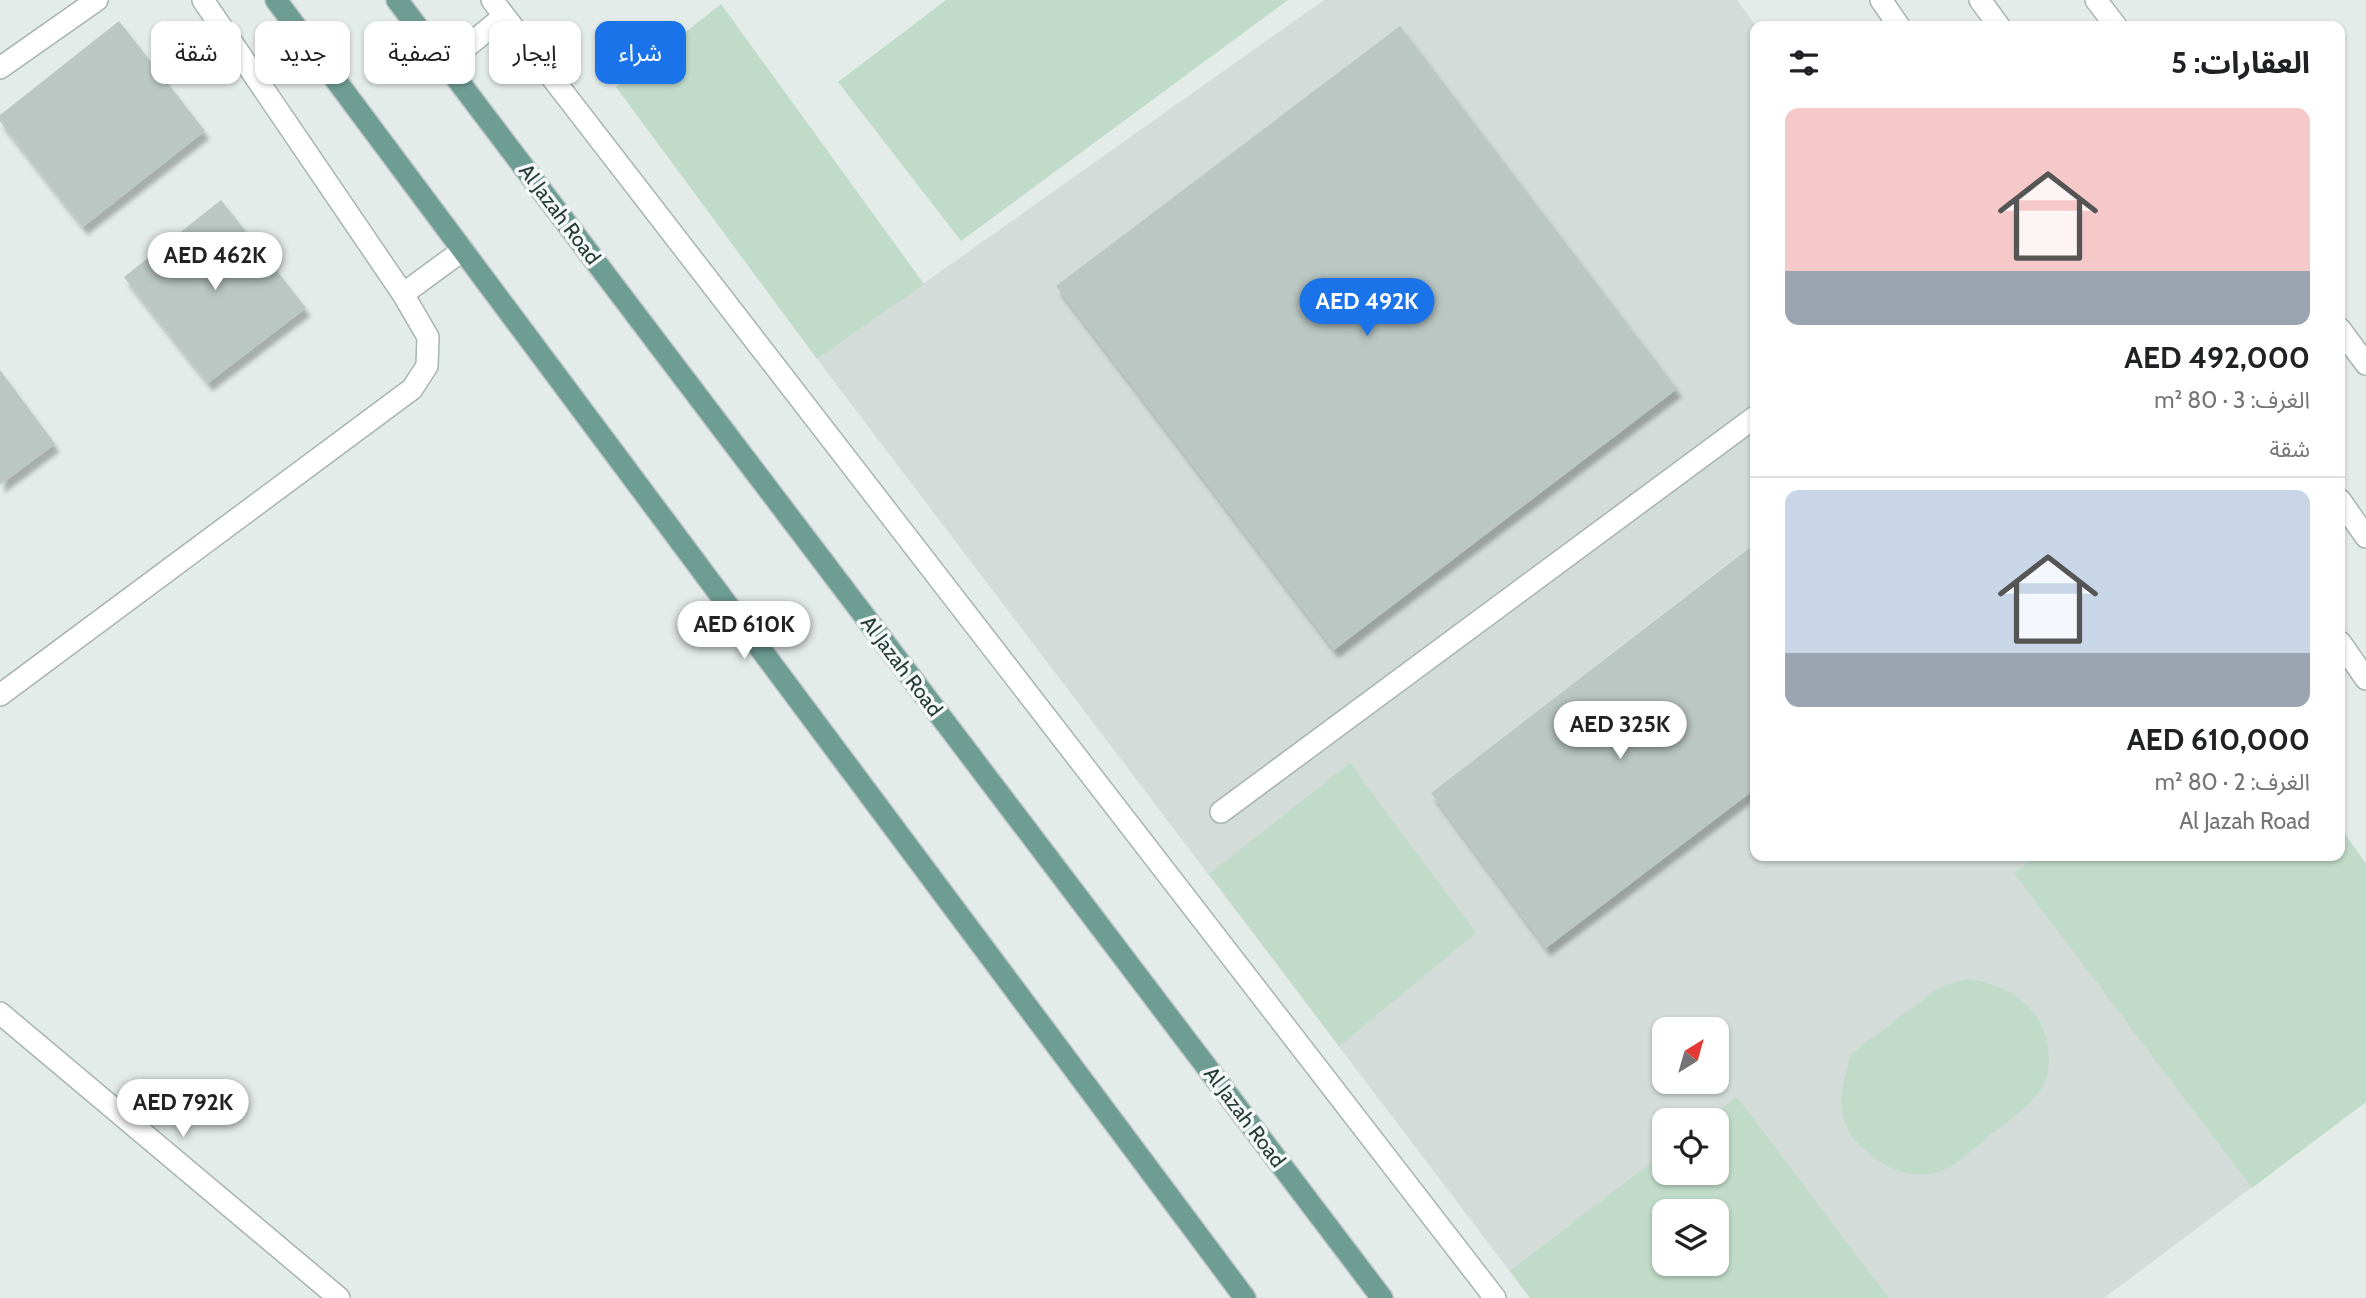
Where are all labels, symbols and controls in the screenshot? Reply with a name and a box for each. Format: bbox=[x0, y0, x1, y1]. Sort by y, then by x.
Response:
chip: شقة bbox=[151, 21, 241, 84]
chip: جديد bbox=[255, 21, 350, 84]
chip: تصفية bbox=[364, 21, 475, 84]
chip: إيجار bbox=[489, 21, 581, 84]
chip: شراء bbox=[595, 21, 686, 84]
icon: filters bbox=[1785, 44, 1823, 82]
text: العقارات: 5 bbox=[2171, 44, 2310, 81]
icon: home bbox=[1985, 153, 2111, 279]
street label: Al Jazah Road bbox=[514, 159, 606, 269]
pin: AED 462K bbox=[143, 232, 287, 292]
text: AED 462K bbox=[164, 241, 266, 269]
pin: AED 492K bbox=[1295, 278, 1439, 338]
text: AED 492K bbox=[1316, 287, 1418, 315]
text: AED 492,000 bbox=[2124, 339, 2310, 376]
text: الغرف: 3 · 80 m² bbox=[2154, 386, 2310, 414]
text: شقة bbox=[2269, 435, 2310, 463]
icon: home bbox=[1985, 536, 2111, 662]
pin: AED 610K bbox=[672, 602, 816, 661]
text: AED 610K bbox=[693, 610, 795, 638]
street label: Al Jazah Road bbox=[856, 611, 948, 721]
pin: AED 325K bbox=[1548, 702, 1692, 761]
text: AED 325K bbox=[1570, 710, 1670, 738]
text: AED 610,000 bbox=[2127, 721, 2310, 758]
text: الغرف: 2 · 80 m² bbox=[2155, 768, 2310, 796]
text: Al Jazah Road bbox=[2179, 807, 2310, 835]
north arrow bbox=[1652, 1017, 1729, 1094]
map controls bbox=[1652, 1017, 1729, 1276]
street label: Al Jazah Road bbox=[1199, 1062, 1291, 1172]
pin: AED 792K bbox=[111, 1080, 255, 1139]
text: AED 792K bbox=[133, 1088, 233, 1116]
button: locate bbox=[1652, 1108, 1729, 1185]
button: layers bbox=[1652, 1199, 1729, 1276]

